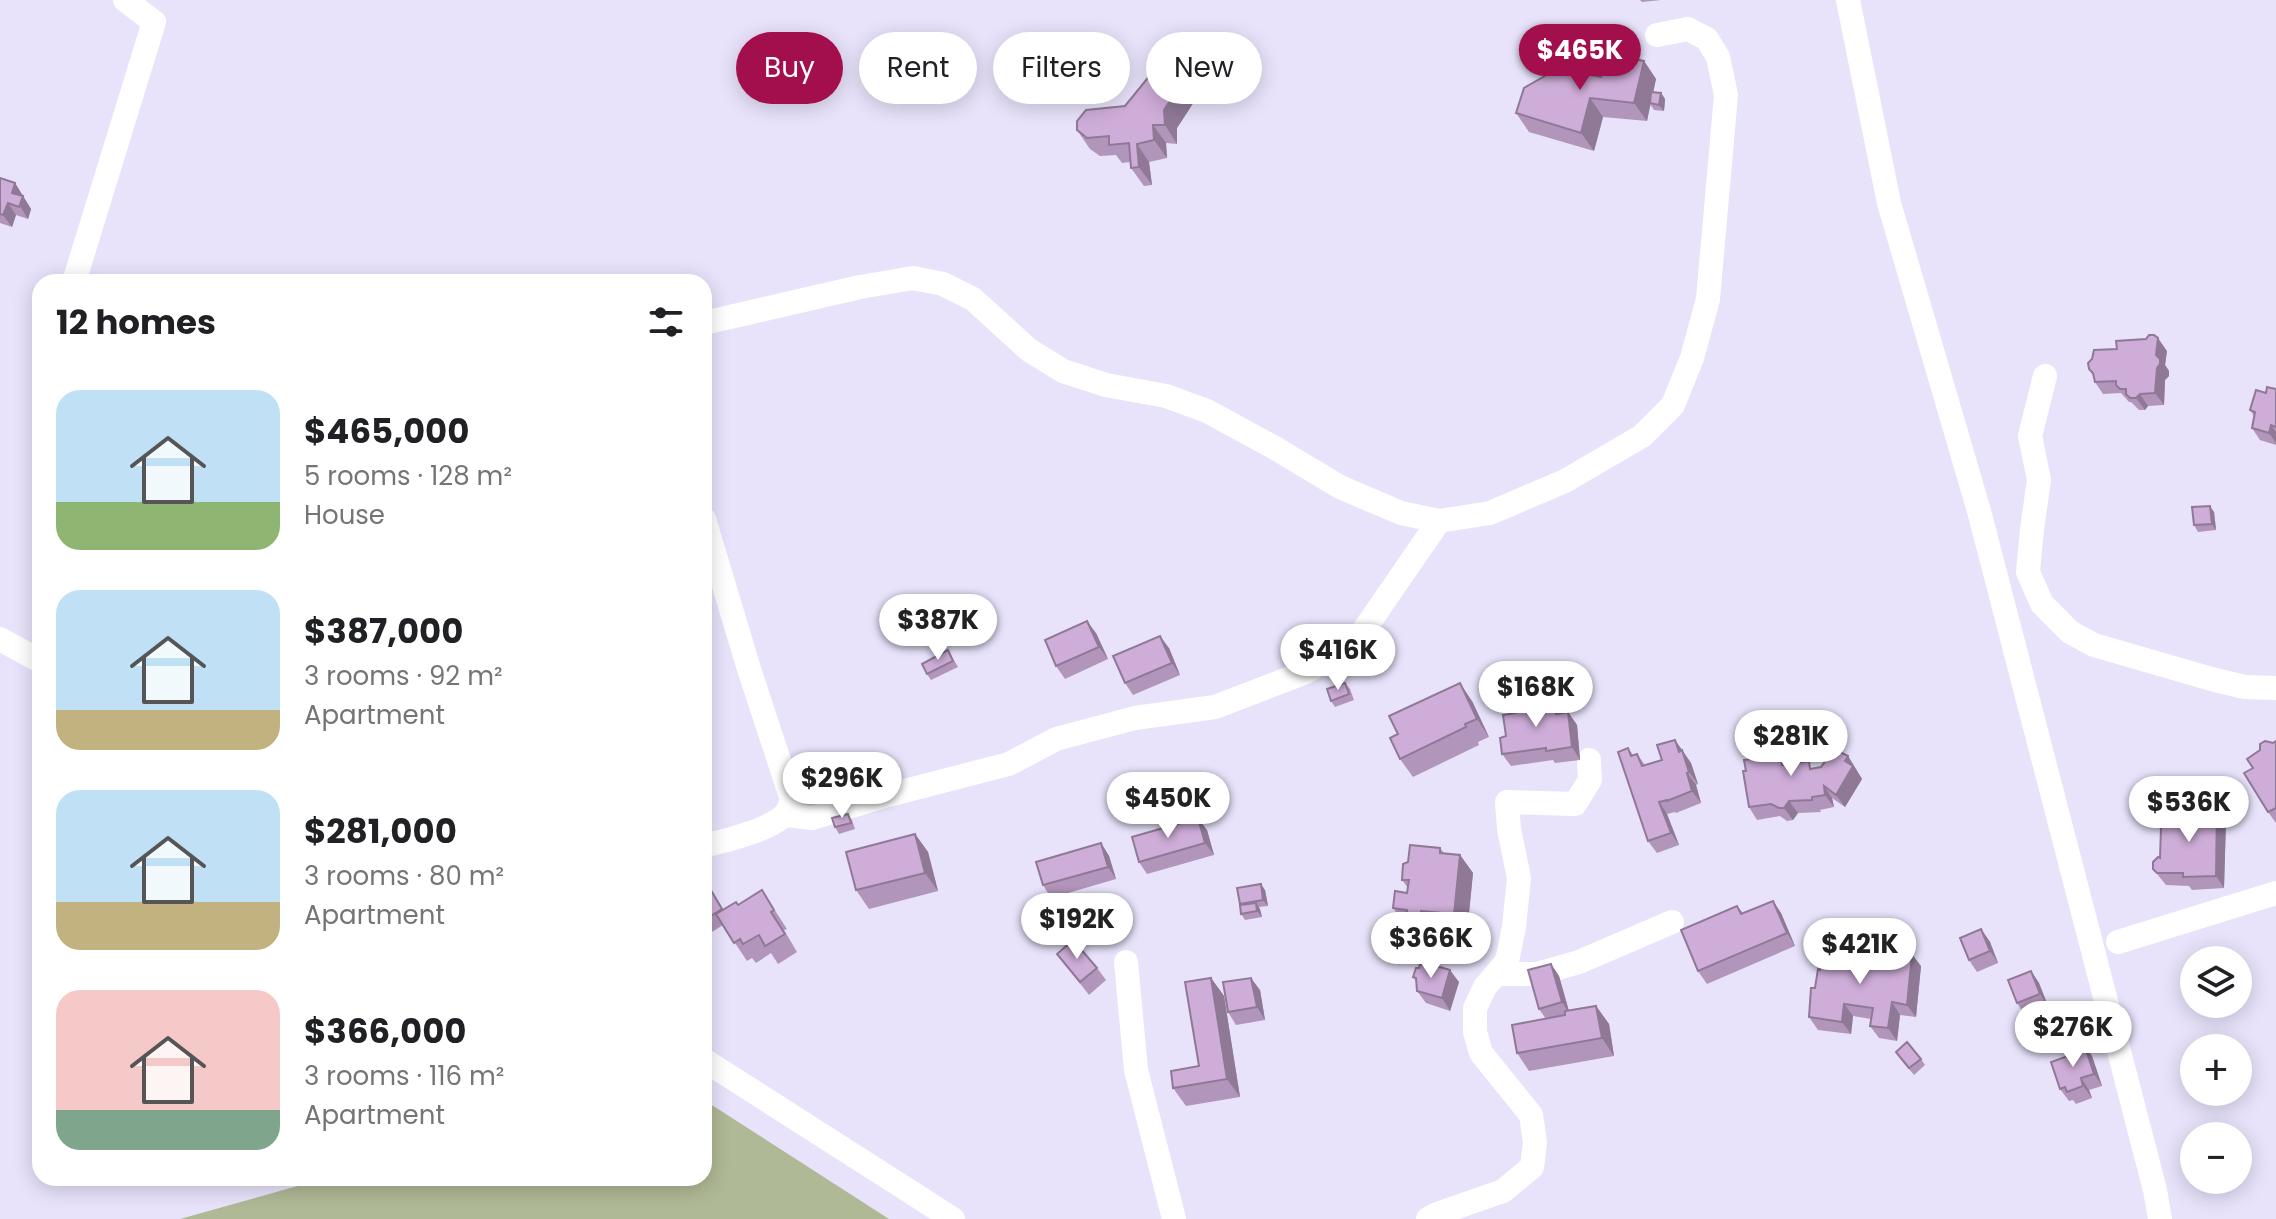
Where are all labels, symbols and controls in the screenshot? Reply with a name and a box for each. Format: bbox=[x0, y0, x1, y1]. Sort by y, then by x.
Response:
pin: $465K bbox=[1524, 24, 1636, 92]
chip: Buy bbox=[736, 32, 843, 104]
chip: Rent bbox=[859, 32, 977, 104]
chip: Filters bbox=[993, 32, 1130, 104]
chip: New bbox=[1146, 32, 1262, 104]
text: $465K bbox=[1537, 32, 1623, 68]
text: 12 homes bbox=[56, 298, 216, 346]
icon: filters bbox=[644, 300, 688, 344]
text: $465,000 bbox=[304, 407, 469, 455]
icon: home bbox=[120, 422, 216, 518]
text: 5 rooms · 128 m² bbox=[304, 458, 512, 494]
text: House bbox=[304, 497, 385, 533]
pin: $387K bbox=[882, 594, 994, 662]
text: $387K bbox=[897, 602, 979, 638]
text: $387,000 bbox=[304, 607, 463, 655]
icon: home bbox=[120, 622, 216, 718]
pin: $416K bbox=[1282, 624, 1394, 692]
text: $416K bbox=[1298, 632, 1378, 668]
text: 3 rooms · 92 m² bbox=[304, 658, 503, 694]
pin: $168K bbox=[1480, 661, 1592, 729]
text: $168K bbox=[1497, 669, 1575, 705]
text: Apartment bbox=[304, 697, 445, 733]
pin: $281K bbox=[1735, 710, 1847, 778]
text: $281K bbox=[1753, 718, 1829, 754]
pin: $296K bbox=[786, 752, 898, 820]
text: $296K bbox=[801, 760, 883, 796]
pin: $450K bbox=[1112, 772, 1224, 840]
pin: $536K bbox=[2133, 776, 2245, 844]
text: $450K bbox=[1125, 780, 1211, 816]
text: $536K bbox=[2147, 784, 2231, 820]
text: $281,000 bbox=[304, 807, 457, 855]
icon: home bbox=[120, 822, 216, 918]
text: 3 rooms · 80 m² bbox=[304, 858, 504, 894]
pin: $192K bbox=[1021, 893, 1133, 961]
text: Apartment bbox=[304, 897, 445, 933]
text: $192K bbox=[1039, 901, 1115, 937]
pin: $366K bbox=[1375, 912, 1487, 980]
pin: $421K bbox=[1804, 918, 1916, 986]
text: $366K bbox=[1389, 920, 1473, 956]
text: $421K bbox=[1821, 926, 1899, 962]
map controls bbox=[2180, 946, 2252, 1194]
button: layers bbox=[2180, 946, 2252, 1018]
pin: $276K bbox=[2017, 1001, 2129, 1069]
text: $366,000 bbox=[304, 1007, 467, 1055]
text: $276K bbox=[2033, 1009, 2113, 1045]
icon: home bbox=[120, 1022, 216, 1118]
button: + bbox=[2180, 1034, 2252, 1106]
text: 3 rooms · 116 m² bbox=[304, 1058, 504, 1094]
text: Apartment bbox=[304, 1097, 445, 1133]
button: − bbox=[2180, 1122, 2252, 1194]

